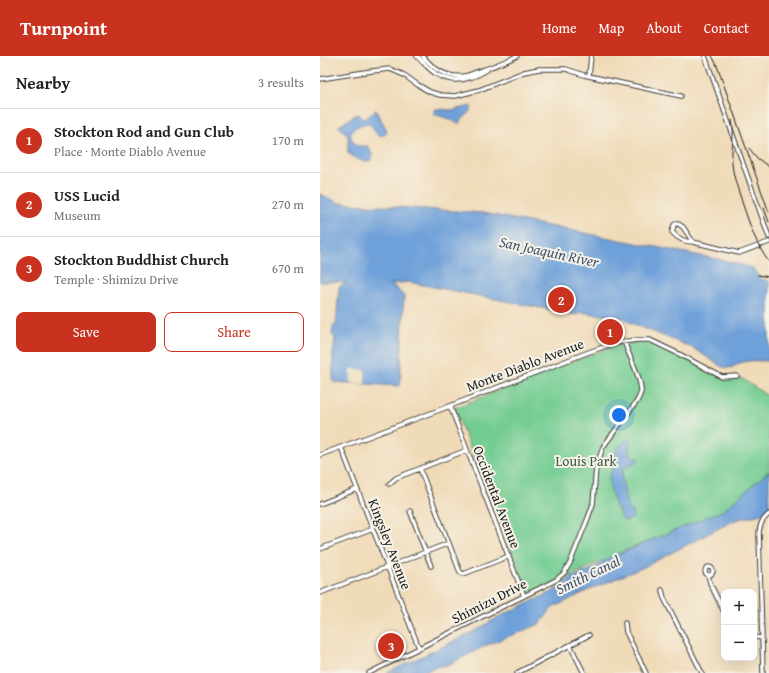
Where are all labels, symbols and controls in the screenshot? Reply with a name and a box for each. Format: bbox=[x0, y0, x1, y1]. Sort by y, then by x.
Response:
text: Turnpoint bbox=[20, 14, 107, 42]
text: Home bbox=[542, 18, 577, 38]
text: Map bbox=[599, 18, 624, 38]
text: About bbox=[646, 18, 682, 38]
text: Contact bbox=[704, 18, 749, 38]
text: Nearby bbox=[16, 70, 70, 95]
text: 3 results bbox=[258, 73, 304, 92]
text: Stockton Rod and Gun Club bbox=[54, 121, 234, 142]
text: 1 bbox=[26, 131, 32, 150]
text: 170 m bbox=[272, 131, 304, 150]
text: Place · Monte Diablo Avenue bbox=[54, 142, 206, 161]
text: USS Lucid bbox=[54, 185, 120, 206]
text: 2 bbox=[26, 195, 32, 214]
text: 270 m bbox=[272, 195, 304, 214]
text: Museum bbox=[54, 206, 101, 225]
water label: San Joaquin River bbox=[497, 231, 601, 272]
text: Stockton Buddhist Church bbox=[54, 249, 229, 270]
text: 3 bbox=[26, 259, 32, 278]
text: 670 m bbox=[272, 259, 304, 278]
text: Temple · Shimizu Drive bbox=[54, 270, 178, 289]
pin: 2 bbox=[548, 285, 574, 315]
button: Save bbox=[16, 312, 156, 352]
button: Share bbox=[164, 312, 304, 352]
pin: 1 bbox=[597, 317, 623, 347]
street label: Monte Diablo Avenue bbox=[463, 333, 587, 397]
your location bbox=[609, 405, 629, 425]
street label: Occidental Avenue bbox=[468, 443, 526, 552]
park label: Louis Park bbox=[555, 451, 617, 471]
street label: Kingsley Avenue bbox=[363, 496, 417, 593]
water label: Smith Canal bbox=[552, 550, 624, 599]
street label: Shimizu Drive bbox=[448, 573, 531, 629]
map controls bbox=[721, 589, 757, 661]
button: + bbox=[721, 589, 757, 625]
button: − bbox=[721, 625, 757, 661]
pin: 3 bbox=[378, 631, 404, 661]

